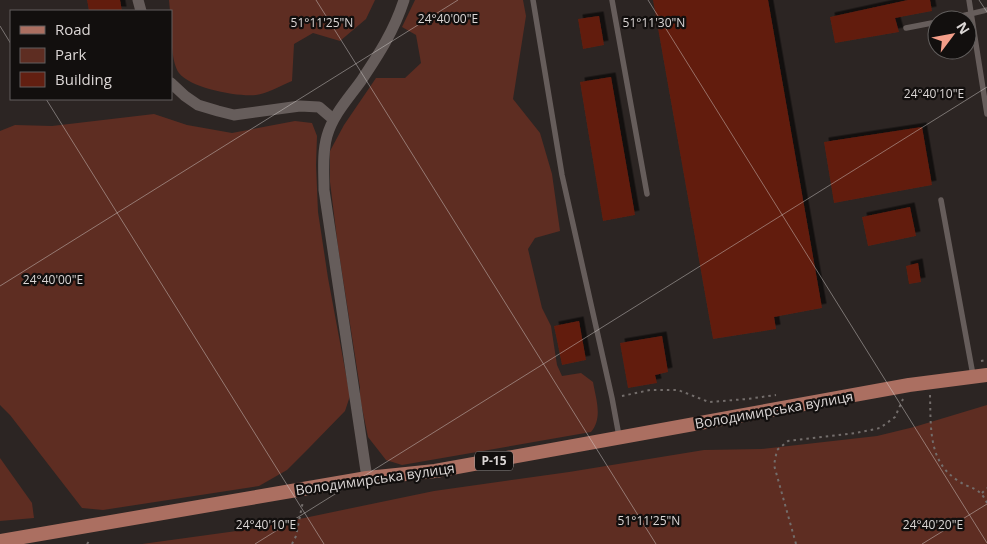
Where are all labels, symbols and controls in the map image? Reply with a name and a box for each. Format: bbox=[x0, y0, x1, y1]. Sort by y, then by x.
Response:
legend bbox=[10, 10, 172, 100]
text: 24°40'00"E bbox=[418, 10, 478, 27]
north arrow bbox=[927, 10, 977, 60]
text: 51°11'25"N bbox=[291, 14, 353, 31]
text: 51°11'30"N bbox=[623, 14, 685, 31]
text: N bbox=[952, 18, 975, 38]
text: Road bbox=[55, 19, 91, 39]
text: Park bbox=[55, 44, 86, 64]
text: Building bbox=[55, 69, 112, 89]
text: 24°40'10"E bbox=[904, 85, 964, 102]
text: 24°40'00"E bbox=[23, 271, 83, 288]
street label: Володимирська вулиця bbox=[693, 386, 855, 433]
road number: Р-15 bbox=[475, 452, 513, 471]
street label: Володимирська вулиця bbox=[294, 458, 456, 499]
text: 51°11'25"N bbox=[618, 512, 680, 529]
text: 24°40'10"E bbox=[236, 516, 296, 533]
text: 24°40'20"E bbox=[903, 516, 963, 533]

